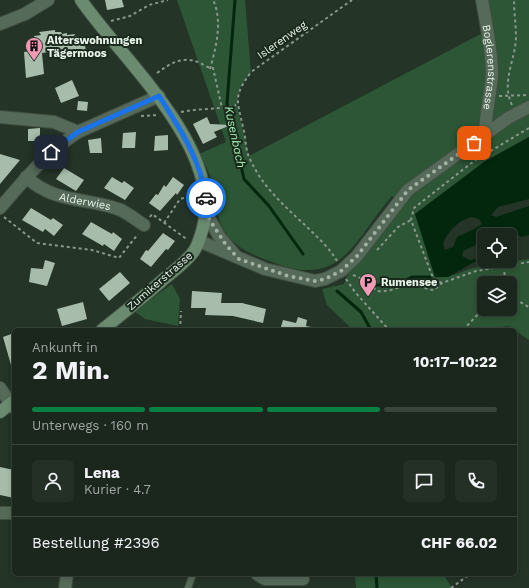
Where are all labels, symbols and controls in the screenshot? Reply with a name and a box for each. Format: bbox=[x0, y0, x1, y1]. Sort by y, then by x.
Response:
street label: Islerenweg bbox=[255, 18, 309, 62]
street label: Boglerenstrasse bbox=[480, 23, 499, 111]
place label: Alterswohnungen Tägermoos bbox=[47, 34, 143, 60]
building icon: Alterswohnungen Tägermoos bbox=[24, 36, 44, 61]
water label: Kusenbach bbox=[222, 105, 248, 169]
pin bbox=[457, 126, 491, 160]
icon: bag bbox=[463, 132, 485, 154]
pin bbox=[34, 135, 68, 169]
icon: home bbox=[40, 141, 62, 163]
courier bbox=[186, 178, 226, 218]
icon: car bbox=[195, 187, 217, 209]
street label: Alderwies bbox=[58, 190, 113, 213]
map controls bbox=[477, 228, 517, 316]
button: locate bbox=[477, 228, 517, 268]
street label: Zumikerstrasse bbox=[125, 249, 195, 313]
parking icon: Rumensee bbox=[358, 272, 378, 297]
place label: Rumensee bbox=[381, 276, 437, 289]
button: layers bbox=[477, 276, 517, 316]
text: Ankunft in bbox=[32, 340, 98, 355]
text: 10:17–10:22 bbox=[413, 353, 497, 371]
text: 2 Min. bbox=[32, 355, 110, 385]
text: Unterwegs · 160 m bbox=[32, 418, 149, 433]
button: person bbox=[32, 460, 74, 502]
button: chat bbox=[403, 460, 445, 502]
button: phone bbox=[455, 460, 497, 502]
text: Lena bbox=[84, 464, 120, 482]
text: Kurier · 4.7 bbox=[84, 482, 151, 497]
text: Bestellung #2396 bbox=[32, 534, 160, 552]
text: CHF 66.02 bbox=[421, 534, 497, 552]

